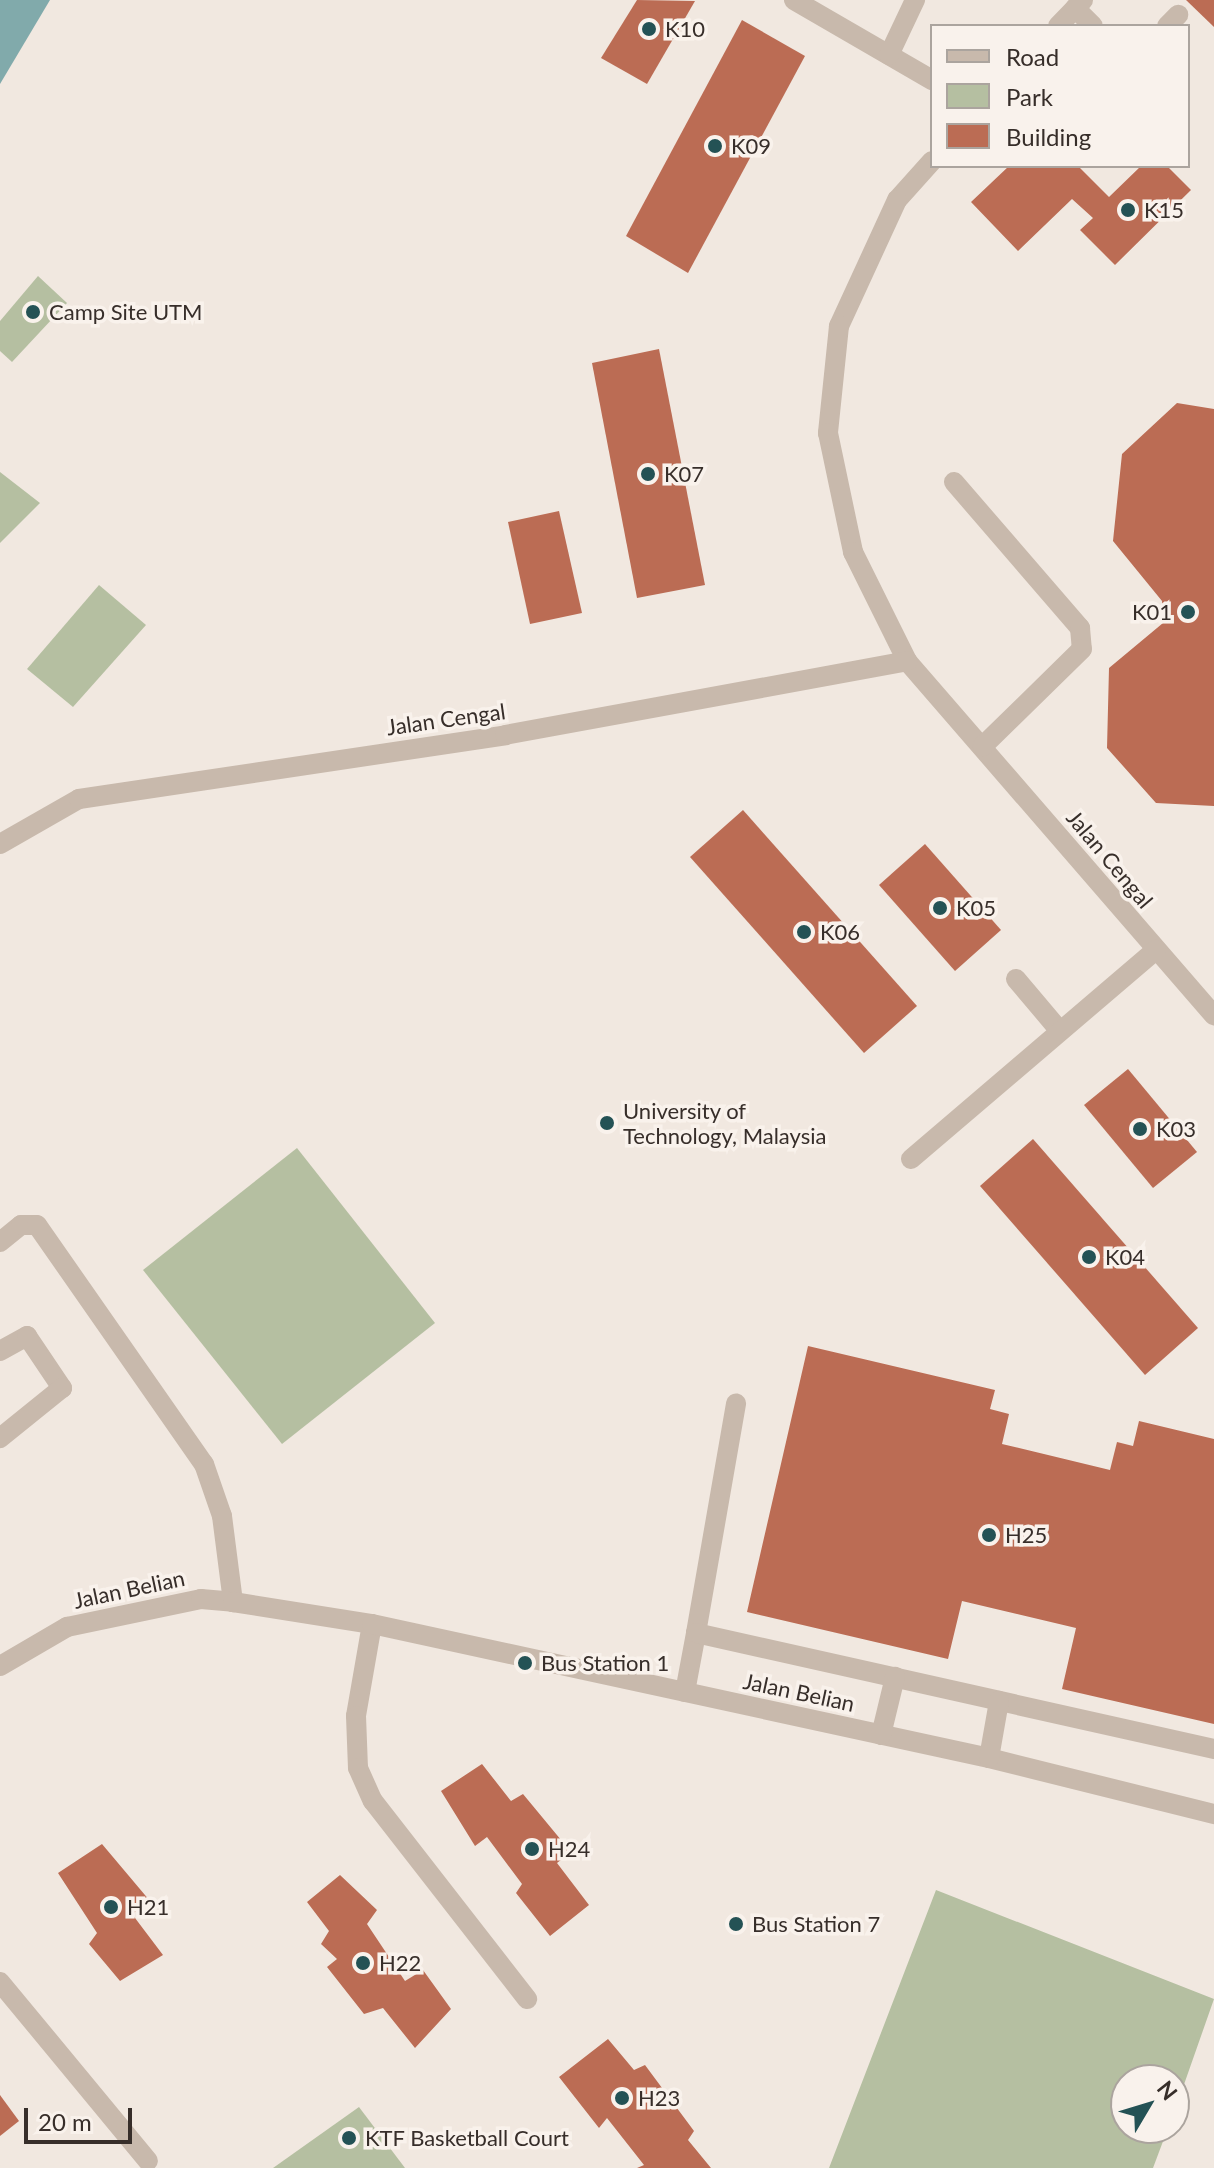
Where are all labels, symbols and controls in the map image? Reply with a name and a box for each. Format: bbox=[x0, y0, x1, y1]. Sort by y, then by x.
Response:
place label: K10 bbox=[665, 16, 705, 42]
marker: K10 bbox=[640, 20, 658, 38]
legend bbox=[930, 24, 1190, 168]
text: Road bbox=[1006, 42, 1059, 71]
text: Park bbox=[1006, 82, 1053, 111]
text: Building bbox=[1006, 122, 1091, 151]
place label: K09 bbox=[731, 133, 771, 159]
marker: K09 bbox=[706, 137, 724, 155]
place label: K15 bbox=[1144, 197, 1184, 223]
marker: K15 bbox=[1119, 201, 1137, 219]
place label: Camp Site UTM bbox=[49, 299, 202, 325]
marker: Camp Site UTM bbox=[24, 303, 42, 321]
place label: K07 bbox=[664, 461, 704, 487]
marker: K07 bbox=[639, 465, 657, 483]
place label: K01 bbox=[1132, 599, 1172, 625]
marker: K01 bbox=[1179, 603, 1197, 621]
street label: Jalan Cengal bbox=[385, 698, 507, 740]
street label: Jalan Cengal bbox=[1061, 805, 1159, 913]
place label: K05 bbox=[956, 895, 996, 921]
marker: K05 bbox=[931, 899, 949, 917]
place label: K06 bbox=[820, 919, 860, 945]
marker: K06 bbox=[795, 923, 813, 941]
place label: University of Technology, Malaysia bbox=[623, 1097, 826, 1148]
marker: University of Technology, Malaysia bbox=[598, 1114, 616, 1132]
place label: K03 bbox=[1156, 1116, 1196, 1142]
marker: K03 bbox=[1131, 1120, 1149, 1138]
place label: K04 bbox=[1105, 1244, 1145, 1270]
marker: K04 bbox=[1080, 1248, 1098, 1266]
place label: H25 bbox=[1005, 1522, 1047, 1548]
marker: H25 bbox=[980, 1526, 998, 1544]
street label: Jalan Belian bbox=[71, 1564, 187, 1614]
place label: Bus Station 1 bbox=[541, 1650, 669, 1676]
marker: Bus Station 1 bbox=[516, 1654, 534, 1672]
street label: Jalan Belian bbox=[741, 1667, 857, 1717]
place label: H24 bbox=[548, 1836, 590, 1862]
marker: H24 bbox=[523, 1840, 541, 1858]
place label: H21 bbox=[127, 1894, 169, 1920]
marker: H21 bbox=[102, 1898, 120, 1916]
place label: Bus Station 7 bbox=[752, 1911, 880, 1937]
marker: Bus Station 7 bbox=[727, 1915, 745, 1933]
place label: H22 bbox=[379, 1950, 421, 1976]
marker: H22 bbox=[354, 1954, 372, 1972]
north arrow bbox=[1110, 2064, 1190, 2144]
text: N bbox=[1152, 2075, 1184, 2105]
place label: H23 bbox=[638, 2085, 680, 2111]
marker: H23 bbox=[613, 2089, 631, 2107]
scale bar bbox=[28, 2092, 136, 2142]
text: 20 m bbox=[38, 2107, 92, 2136]
place label: KTF Basketball Court bbox=[365, 2125, 570, 2151]
marker: KTF Basketball Court bbox=[340, 2129, 358, 2147]

